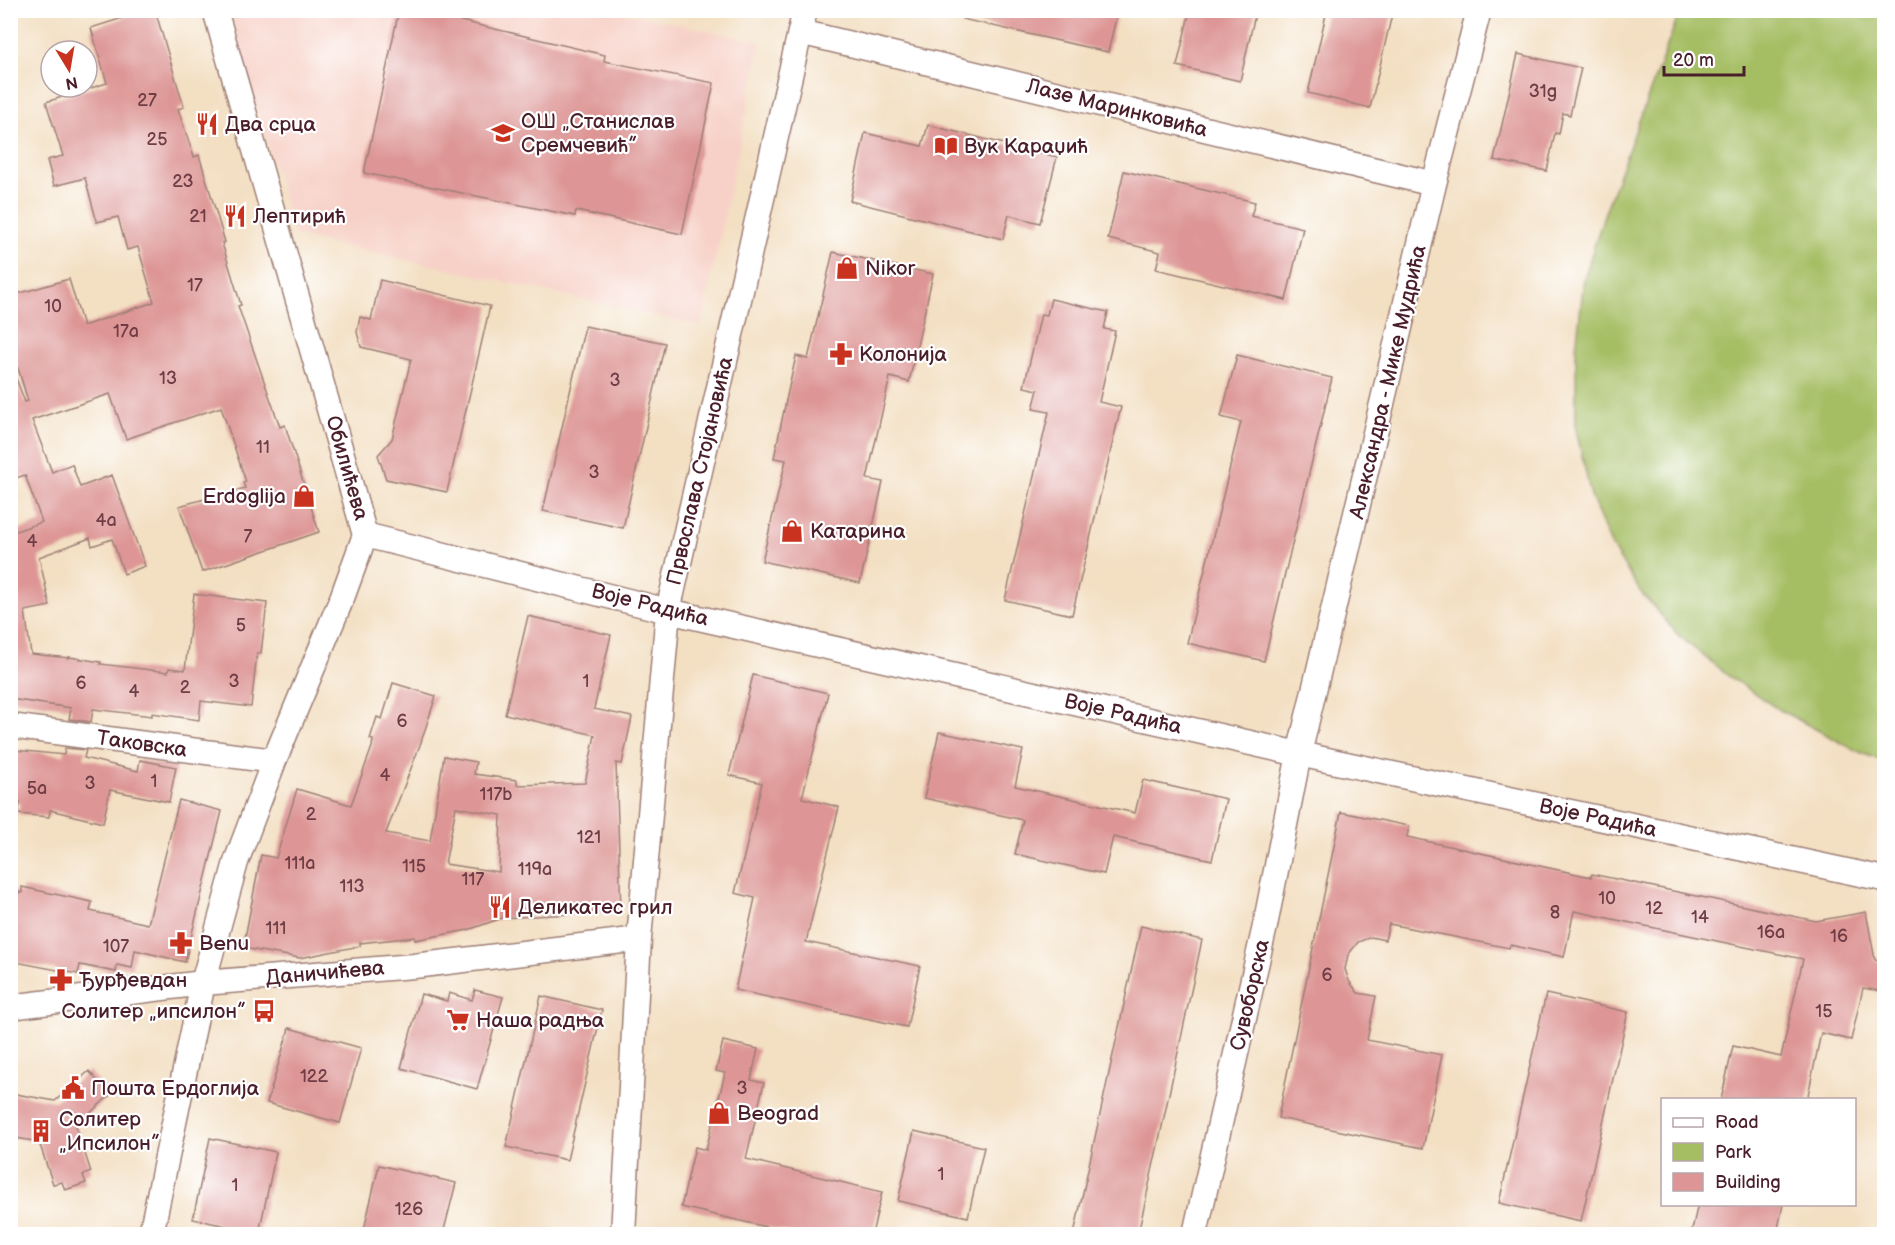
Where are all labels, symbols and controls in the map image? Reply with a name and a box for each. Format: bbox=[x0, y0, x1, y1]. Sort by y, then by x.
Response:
north arrow bbox=[39, 39, 99, 99]
scale bar bbox=[1664, 39, 1744, 77]
text: 20 m bbox=[1673, 50, 1714, 71]
text: N bbox=[64, 72, 79, 93]
street label: Лазе Маринковића bbox=[1023, 73, 1211, 143]
house number: 31g bbox=[1529, 81, 1557, 102]
house number: 27 bbox=[137, 90, 157, 111]
place label: ОШ „Станислав Сремчевић” bbox=[521, 109, 675, 158]
restaurant icon: Два срца bbox=[194, 111, 220, 137]
place label: Два срца bbox=[225, 112, 316, 137]
school or university icon: ОШ „Станислав Сремчевић” bbox=[490, 120, 516, 146]
house number: 25 bbox=[147, 129, 167, 150]
library icon: Вук Караџић bbox=[933, 133, 959, 159]
place label: Вук Караџић bbox=[964, 134, 1088, 159]
house number: 23 bbox=[172, 171, 194, 192]
restaurant icon: Лептирић bbox=[222, 203, 248, 229]
place label: Лептирић bbox=[252, 204, 346, 229]
house number: 21 bbox=[189, 206, 207, 227]
street label: Александра - Мике Мудрића bbox=[1344, 242, 1432, 522]
shop icon: Nikor bbox=[834, 255, 860, 281]
place label: Nikor bbox=[865, 256, 916, 281]
house number: 17 bbox=[187, 275, 203, 296]
house number: 10 bbox=[44, 296, 62, 317]
house number: 17a bbox=[113, 321, 139, 342]
pharmacy icon: Колонија bbox=[828, 341, 854, 367]
place label: Колонија bbox=[859, 342, 948, 367]
street label: Првослава Стојановића bbox=[662, 354, 739, 588]
house number: 13 bbox=[159, 368, 177, 389]
house number: 3 bbox=[609, 370, 621, 391]
street label: Обилићева bbox=[320, 413, 374, 524]
house number: 11 bbox=[256, 437, 270, 458]
house number: 3 bbox=[588, 462, 600, 483]
shop icon: Erdoglija bbox=[291, 483, 317, 509]
place label: Erdoglija bbox=[202, 484, 286, 509]
house number: 4a bbox=[95, 510, 117, 531]
shop icon: Катарина bbox=[779, 518, 805, 544]
place label: Катарина bbox=[810, 519, 906, 544]
house number: 7 bbox=[244, 526, 253, 547]
house number: 4 bbox=[27, 531, 38, 552]
street label: Воје Радића bbox=[589, 578, 712, 632]
house number: 5 bbox=[236, 615, 246, 636]
house number: 3 bbox=[228, 671, 240, 692]
house number: 1 bbox=[583, 671, 589, 692]
house number: 6 bbox=[76, 673, 87, 694]
house number: 2 bbox=[180, 677, 191, 698]
house number: 4 bbox=[129, 681, 140, 702]
street label: Воје Радића bbox=[1062, 688, 1185, 740]
house number: 6 bbox=[397, 711, 408, 732]
street label: Таковска bbox=[95, 725, 189, 763]
house number: 4 bbox=[380, 765, 391, 786]
house number: 1 bbox=[151, 771, 157, 792]
house number: 3 bbox=[84, 773, 96, 794]
house number: 5a bbox=[27, 778, 47, 799]
house number: 117b bbox=[480, 784, 512, 805]
street label: Воје Радића bbox=[1537, 793, 1660, 843]
house number: 2 bbox=[306, 804, 317, 825]
house number: 121 bbox=[577, 827, 601, 848]
house number: 111a bbox=[284, 853, 316, 874]
house number: 115 bbox=[402, 856, 426, 877]
house number: 119a bbox=[518, 859, 552, 880]
house number: 117 bbox=[462, 869, 485, 890]
house number: 113 bbox=[339, 876, 365, 897]
house number: 10 bbox=[1598, 888, 1616, 909]
restaurant icon: Деликатес грил bbox=[487, 894, 513, 920]
place label: Деликатес грил bbox=[518, 895, 673, 920]
house number: 12 bbox=[1645, 898, 1663, 919]
house number: 8 bbox=[1550, 902, 1560, 923]
house number: 14 bbox=[1691, 907, 1709, 928]
house number: 111 bbox=[266, 918, 286, 939]
house number: 16a bbox=[1757, 922, 1785, 943]
house number: 16 bbox=[1830, 926, 1848, 947]
pharmacy icon: Benu bbox=[168, 930, 194, 956]
place label: Benu bbox=[199, 931, 249, 956]
house number: 107 bbox=[103, 936, 129, 957]
street label: Сувоборска bbox=[1225, 936, 1275, 1053]
street label: Даничићева bbox=[265, 955, 386, 991]
house number: 6 bbox=[1322, 965, 1333, 986]
pharmacy icon: Ђурђевдан bbox=[48, 967, 74, 993]
place label: Ђурђевдан bbox=[79, 968, 187, 993]
bus stop icon: Солитер „ипсилон” bbox=[251, 998, 277, 1024]
place label: Солитер „ипсилон” bbox=[61, 999, 246, 1024]
house number: 15 bbox=[1815, 1001, 1833, 1022]
supermarket icon: Наша радња bbox=[445, 1007, 471, 1033]
place label: Наша радња bbox=[476, 1008, 605, 1033]
house number: 122 bbox=[300, 1066, 328, 1087]
public building icon: Пошта Ердоглија bbox=[60, 1075, 86, 1101]
place label: Пошта Ердоглија bbox=[91, 1076, 260, 1101]
house number: 3 bbox=[736, 1078, 748, 1099]
legend bbox=[1661, 1098, 1856, 1206]
shop icon: Beograd bbox=[706, 1100, 732, 1126]
place label: Beograd bbox=[737, 1101, 819, 1126]
place label: Солитер „Ипсилон” bbox=[59, 1107, 160, 1156]
text: Road bbox=[1715, 1112, 1759, 1133]
building icon: Солитер „Ипсилон” bbox=[28, 1118, 54, 1144]
text: Park bbox=[1715, 1142, 1751, 1163]
house number: 1 bbox=[938, 1164, 944, 1185]
text: Building bbox=[1715, 1172, 1781, 1193]
house number: 1 bbox=[232, 1175, 238, 1196]
house number: 126 bbox=[395, 1199, 423, 1220]

